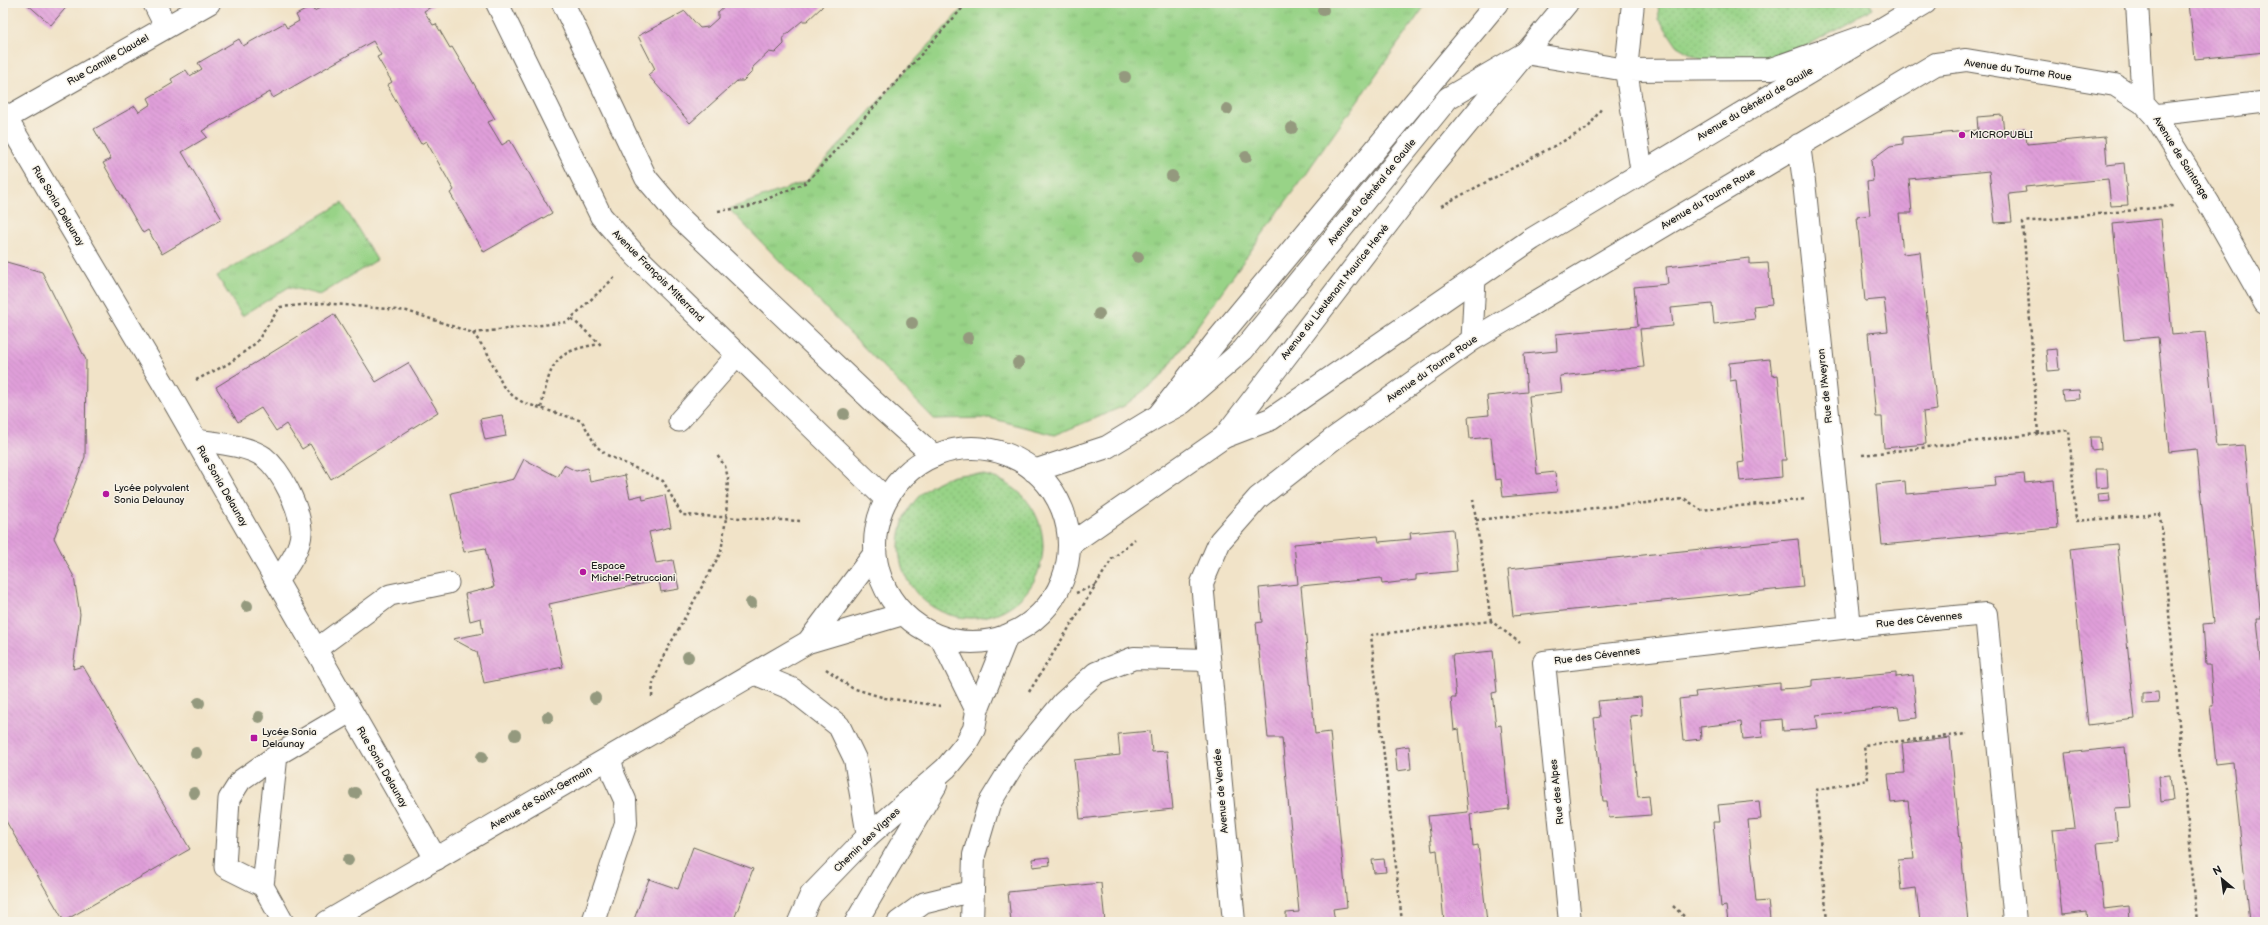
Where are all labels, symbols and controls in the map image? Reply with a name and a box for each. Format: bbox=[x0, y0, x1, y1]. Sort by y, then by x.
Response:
street label: Rue Camille Claudel bbox=[65, 32, 151, 88]
street label: Avenue du Tourne Roue bbox=[1964, 57, 2072, 83]
street label: Avenue du Général de Gaulle bbox=[1695, 65, 1815, 143]
street label: Avenue de Saintonge bbox=[2150, 114, 2212, 202]
place label: MICROPUBLI bbox=[1970, 129, 2033, 141]
marker: MICROPUBLI bbox=[1957, 130, 1967, 140]
street label: Avenue du Général de Gaulle bbox=[1326, 137, 1419, 247]
street label: Rue Sonia Delaunay bbox=[29, 164, 87, 249]
street label: Avenue du Tourne Roue bbox=[1659, 166, 1757, 232]
street label: Avenue du Lieutenant Maurice Hervé bbox=[1278, 222, 1392, 362]
street label: Avenue François Mitterrand bbox=[610, 228, 707, 325]
street label: Avenue du Tourne Roue bbox=[1384, 333, 1480, 405]
street label: Rue de l'Aveyron bbox=[1815, 348, 1835, 424]
street label: Rue Sonia Delaunay bbox=[194, 443, 250, 529]
place label: Lycée polyvalent Sonia Delaunay bbox=[114, 482, 189, 506]
marker: Lycée polyvalent Sonia Delaunay bbox=[101, 489, 111, 499]
place label: Espace Michel-Petrucciani bbox=[591, 560, 675, 584]
marker: Espace Michel-Petrucciani bbox=[578, 567, 588, 577]
street label: Rue des Cévennes bbox=[1875, 610, 1963, 630]
street label: Rue des Cévennes bbox=[1553, 645, 1641, 667]
street label: Rue Sonia Delaunay bbox=[354, 724, 410, 810]
place label: Lycée Sonia Delaunay bbox=[262, 726, 317, 750]
marker: Lycée Sonia Delaunay bbox=[249, 733, 259, 743]
street label: Avenue de Vendée bbox=[1211, 748, 1231, 834]
street label: Rue des Alpes bbox=[1548, 759, 1566, 825]
street label: Avenue de Saint-Germain bbox=[488, 764, 594, 832]
street label: Chemin des Vignes bbox=[831, 805, 903, 875]
north arrow bbox=[2202, 859, 2242, 899]
text: N bbox=[2211, 863, 2224, 878]

